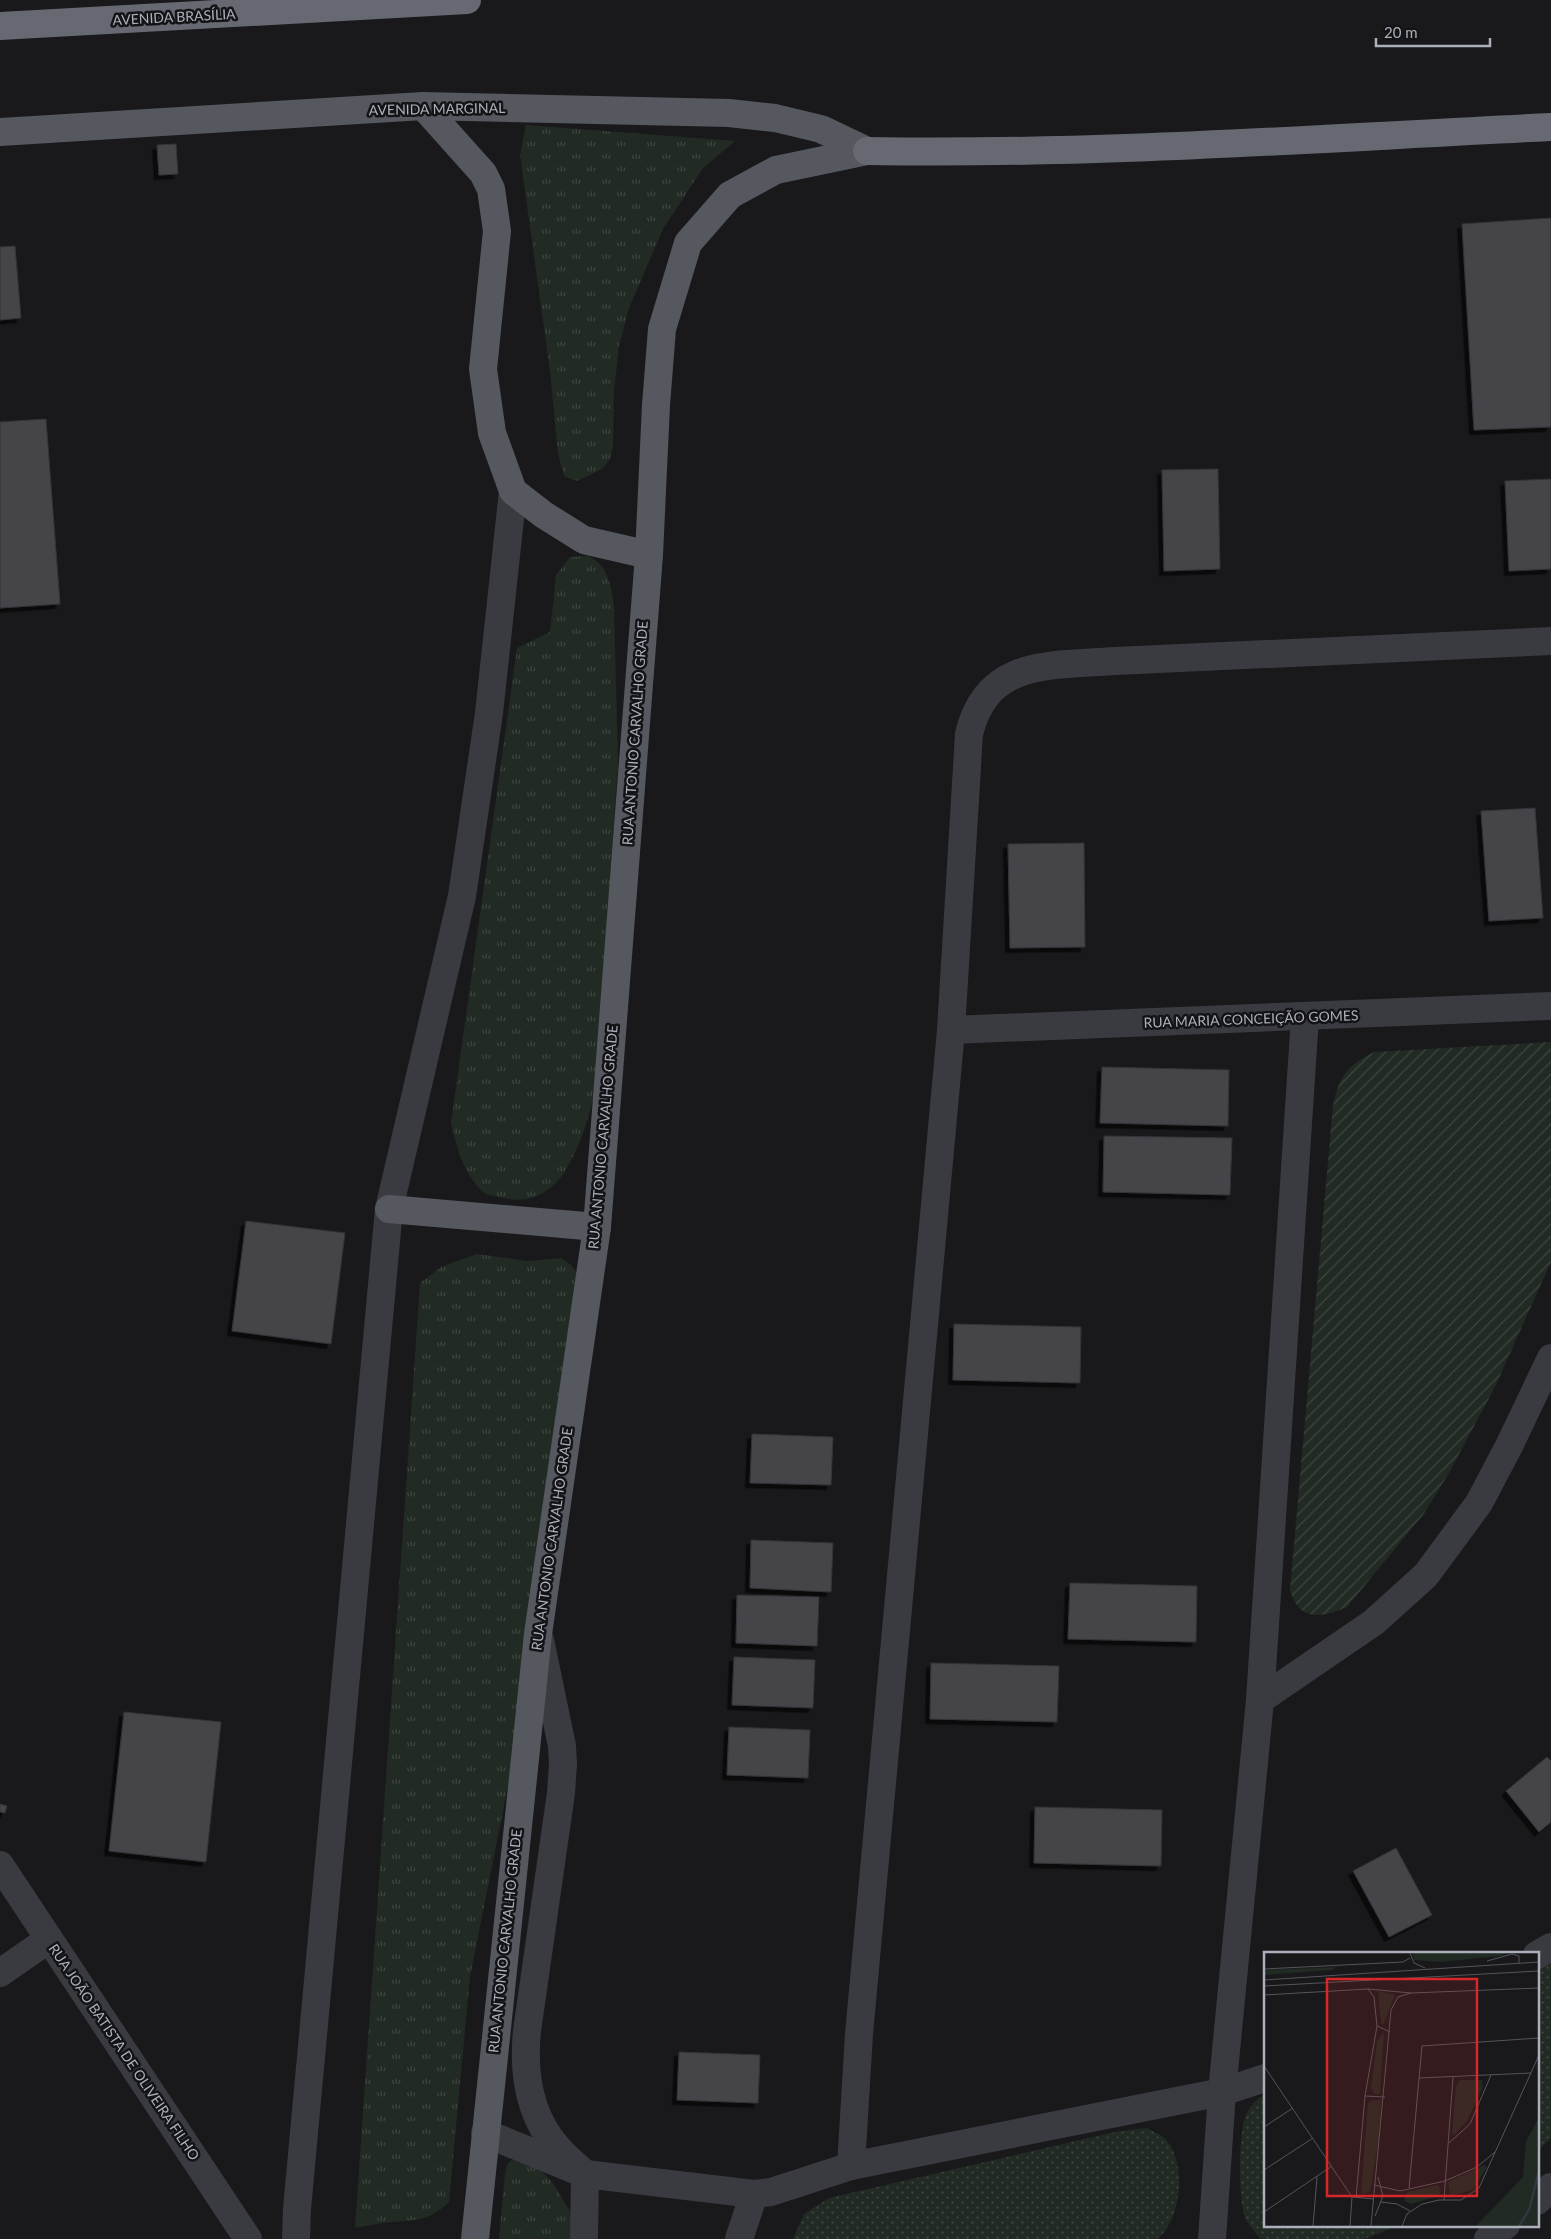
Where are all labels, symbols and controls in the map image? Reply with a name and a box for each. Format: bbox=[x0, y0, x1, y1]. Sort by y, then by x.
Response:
street label: AVENIDA BRASÍLIA bbox=[112, 5, 236, 28]
scale bar bbox=[1376, 15, 1490, 47]
text: 20 m bbox=[1384, 23, 1418, 41]
street label: AVENIDA MARGINAL bbox=[369, 99, 505, 118]
street label: RUA ANTONIO CARVALHO GRADE bbox=[618, 620, 651, 846]
street label: RUA MARIA CONCEIÇÃO GOMES bbox=[1143, 1006, 1359, 1031]
street label: RUA ANTONIO CARVALHO GRADE bbox=[584, 1024, 621, 1250]
street label: RUA ANTONIO CARVALHO GRADE bbox=[527, 1426, 576, 1651]
street label: RUA ANTONIO CARVALHO GRADE bbox=[484, 1828, 525, 2054]
street label: RUA JOÃO BATISTA DE OLIVEIRA FILHO bbox=[45, 1940, 203, 2163]
inset map bbox=[1264, 1952, 1538, 2226]

